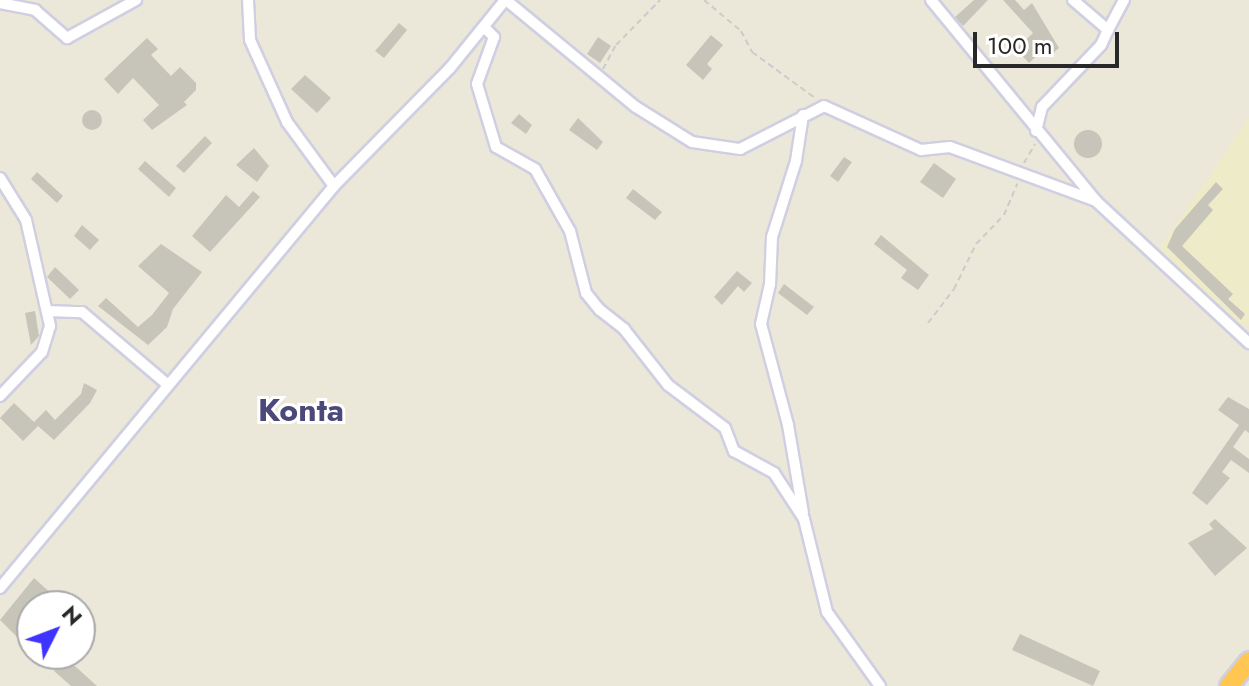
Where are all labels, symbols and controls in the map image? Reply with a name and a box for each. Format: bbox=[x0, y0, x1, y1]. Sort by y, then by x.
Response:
scale bar bbox=[977, 16, 1123, 66]
text: 100 m bbox=[987, 28, 1053, 63]
district label: Konta bbox=[258, 391, 344, 429]
north arrow bbox=[16, 590, 96, 670]
text: N bbox=[55, 598, 90, 632]

